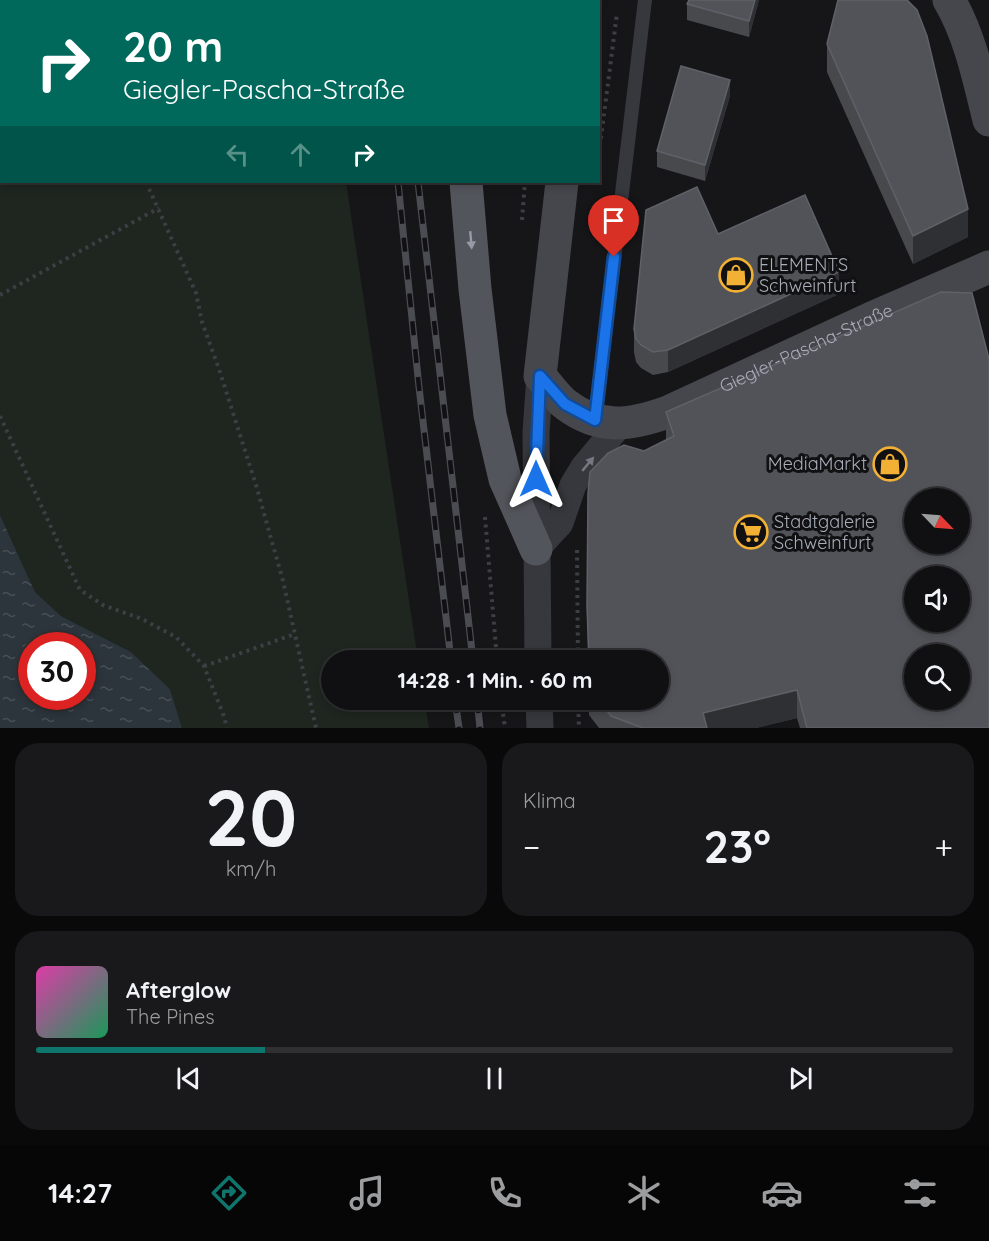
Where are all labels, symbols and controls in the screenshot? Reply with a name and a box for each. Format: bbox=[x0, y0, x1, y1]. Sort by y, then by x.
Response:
text: 20 m bbox=[123, 20, 223, 73]
icon: right bbox=[24, 24, 102, 102]
text: Giegler-Pascha-Straße bbox=[123, 72, 405, 106]
icon: left bbox=[221, 138, 254, 171]
icon: ahead bbox=[284, 138, 317, 171]
icon: right bbox=[347, 138, 380, 171]
pin bbox=[588, 195, 639, 257]
icon: arrive bbox=[597, 204, 630, 237]
one-way arrow bbox=[466, 230, 476, 249]
place label: ELEMENTS Schweinfurt bbox=[759, 253, 856, 297]
shop icon: ELEMENTS Schweinfurt bbox=[718, 257, 754, 293]
street label: Giegler-Pascha-Straße bbox=[716, 298, 896, 398]
shop icon: MediaMarkt bbox=[872, 446, 908, 482]
position arrow bbox=[504, 447, 568, 511]
place label: MediaMarkt bbox=[768, 452, 867, 475]
one-way arrow bbox=[581, 456, 594, 472]
north arrow bbox=[904, 488, 970, 554]
map controls bbox=[904, 488, 970, 710]
place label: Stadtgalerie Schweinfurt bbox=[774, 510, 875, 554]
supermarket icon: Stadtgalerie Schweinfurt bbox=[733, 514, 769, 550]
button: sound bbox=[904, 566, 970, 632]
speed limit sign: 30 bbox=[18, 632, 96, 710]
button: search bbox=[904, 644, 970, 710]
text: 14:28 · 1 Min. · 60 m bbox=[397, 666, 593, 694]
text: 20 bbox=[205, 768, 297, 866]
text: Klima bbox=[523, 788, 576, 813]
text: 23° bbox=[704, 818, 771, 874]
text: − bbox=[523, 826, 540, 867]
text: + bbox=[934, 826, 953, 867]
text: km/h bbox=[226, 856, 276, 881]
text: Afterglow bbox=[126, 976, 231, 1004]
text: The Pines bbox=[126, 1004, 215, 1029]
icon: previous bbox=[172, 1062, 205, 1095]
icon: pause bbox=[478, 1062, 511, 1095]
icon: next bbox=[784, 1062, 817, 1095]
icon: directions bbox=[208, 1172, 250, 1214]
icon: music bbox=[346, 1172, 388, 1214]
icon: phone bbox=[484, 1172, 526, 1214]
icon: climate bbox=[623, 1172, 665, 1214]
icon: car bbox=[761, 1172, 803, 1214]
icon: filters bbox=[899, 1172, 941, 1214]
text: 14:27 bbox=[48, 1176, 112, 1210]

